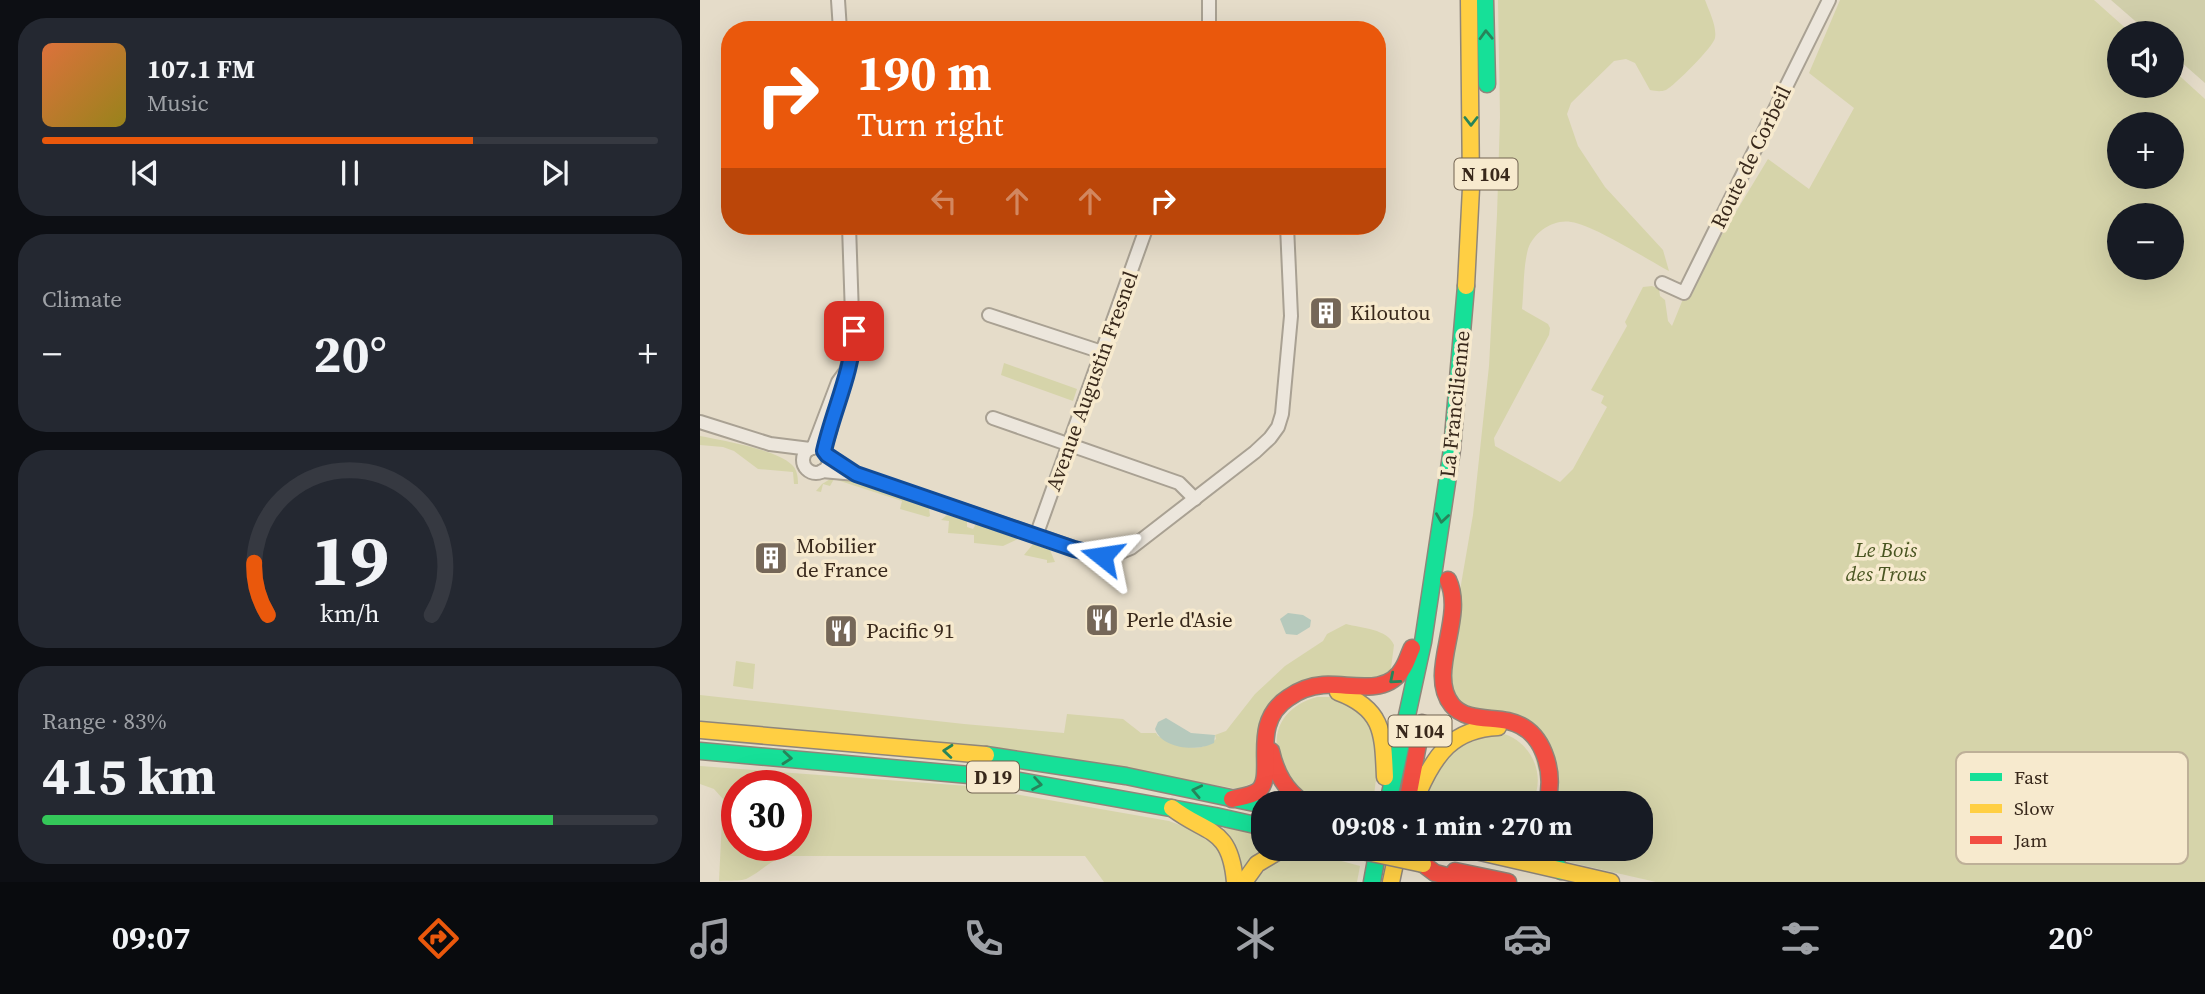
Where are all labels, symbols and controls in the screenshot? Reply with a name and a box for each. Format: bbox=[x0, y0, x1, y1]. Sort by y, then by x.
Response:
map controls bbox=[2107, 21, 2184, 280]
button: sound bbox=[2107, 21, 2184, 98]
one-way arrow bbox=[1479, 29, 1494, 40]
text: 190 m bbox=[857, 39, 992, 106]
icon: right bbox=[742, 49, 833, 140]
text: 107.1 FM bbox=[147, 51, 255, 87]
street label: Route de Corbeil bbox=[1703, 80, 1798, 233]
text: Music bbox=[147, 87, 209, 119]
text: Turn right bbox=[857, 103, 1003, 147]
button: + bbox=[2107, 112, 2184, 189]
one-way arrow bbox=[1463, 116, 1479, 126]
icon: previous bbox=[126, 154, 164, 192]
icon: pause bbox=[331, 154, 369, 192]
icon: next bbox=[536, 154, 574, 192]
road number: N 104 bbox=[1454, 158, 1518, 190]
icon: left bbox=[925, 182, 963, 220]
icon: ahead bbox=[998, 182, 1036, 220]
icon: ahead bbox=[1071, 182, 1109, 220]
icon: right bbox=[1144, 182, 1182, 220]
button: − bbox=[2107, 203, 2184, 280]
street label: Avenue Augustin Fresnel bbox=[1038, 267, 1145, 495]
text: Climate bbox=[42, 283, 122, 315]
building icon: Kiloutou bbox=[1307, 294, 1345, 332]
place label: Kiloutou bbox=[1350, 298, 1430, 327]
pin bbox=[824, 301, 884, 361]
icon: arrive bbox=[835, 312, 873, 350]
text: 20° bbox=[313, 318, 387, 389]
text: − bbox=[42, 328, 62, 380]
text: + bbox=[638, 328, 658, 380]
street label: La Francilienne bbox=[1432, 329, 1477, 479]
text: 19 bbox=[311, 510, 389, 609]
one-way arrow bbox=[1435, 512, 1450, 524]
position arrow bbox=[1065, 519, 1139, 593]
place label: Mobilier de France bbox=[796, 531, 888, 584]
park label: Le Bois des Trous bbox=[1846, 535, 1927, 588]
building icon: Mobilier de France bbox=[752, 539, 790, 577]
text: km/h bbox=[320, 596, 380, 630]
restaurant icon: Perle d'Asie bbox=[1083, 601, 1121, 639]
place label: Perle d'Asie bbox=[1126, 605, 1233, 634]
restaurant icon: Pacific 91 bbox=[822, 612, 860, 650]
place label: Pacific 91 bbox=[866, 616, 954, 645]
one-way arrow bbox=[1389, 671, 1402, 683]
text: Range · 83% bbox=[42, 705, 167, 737]
road number: N 104 bbox=[1388, 716, 1452, 746]
text: 415 km bbox=[42, 740, 216, 811]
one-way arrow bbox=[942, 743, 954, 758]
one-way arrow bbox=[782, 750, 793, 765]
legend bbox=[1956, 752, 2188, 864]
road number: D 19 bbox=[967, 762, 1019, 792]
text: Fast bbox=[2014, 764, 2049, 790]
speed limit sign: 30 bbox=[721, 770, 812, 861]
one-way arrow bbox=[1031, 776, 1043, 791]
one-way arrow bbox=[1191, 785, 1203, 800]
text: Slow bbox=[2014, 795, 2055, 821]
text: 09:08 · 1 min · 270 m bbox=[1332, 808, 1572, 844]
text: Jam bbox=[2013, 827, 2047, 853]
icon: directions bbox=[414, 914, 463, 963]
icon: music bbox=[686, 914, 735, 963]
icon: phone bbox=[959, 914, 1008, 963]
icon: climate bbox=[1231, 914, 1280, 963]
icon: car bbox=[1503, 914, 1552, 963]
icon: filters bbox=[1776, 914, 1825, 963]
text: 09:07 bbox=[112, 916, 191, 960]
text: 20° bbox=[2048, 916, 2093, 960]

